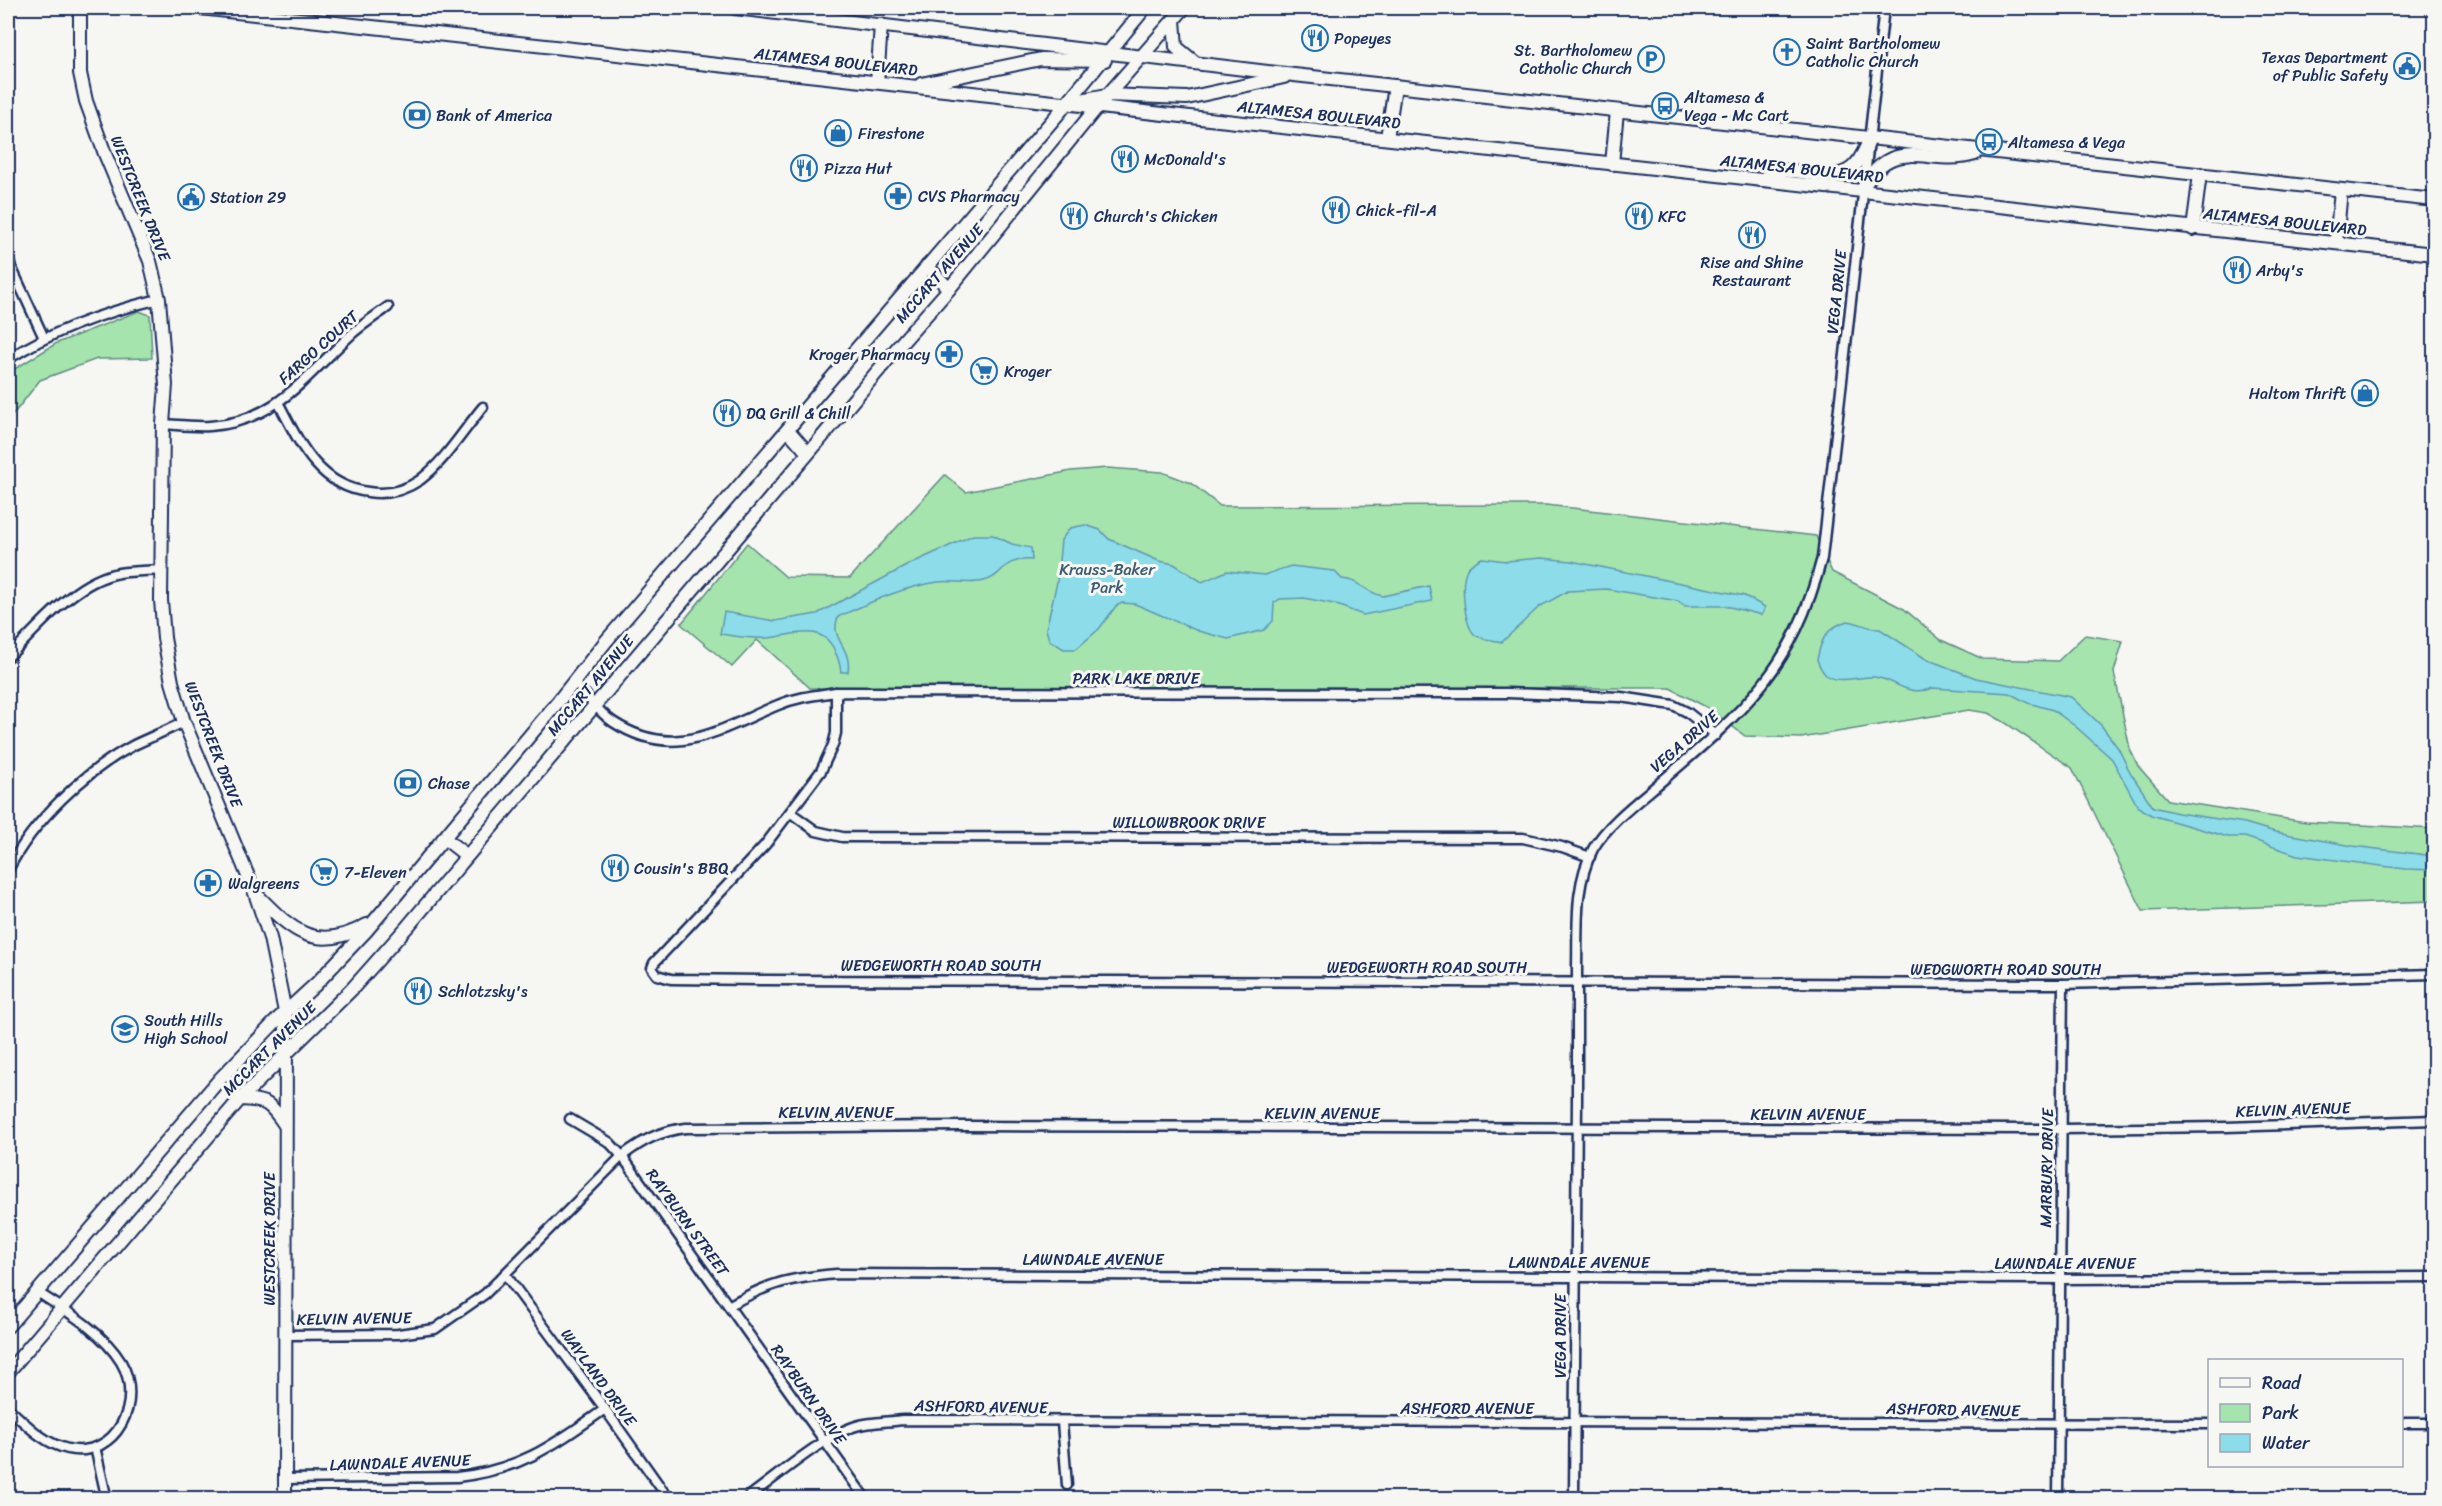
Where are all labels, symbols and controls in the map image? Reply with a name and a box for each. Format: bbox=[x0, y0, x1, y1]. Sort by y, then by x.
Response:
restaurant icon: Popeyes bbox=[1300, 23, 1330, 53]
place label: Popeyes bbox=[1334, 24, 1392, 53]
place label: Saint Bartholomew Catholic Church bbox=[1806, 29, 1940, 76]
place label: St. Bartholomew Catholic Church bbox=[1514, 36, 1633, 83]
church icon: Saint Bartholomew Catholic Church bbox=[1772, 37, 1802, 67]
street label: ALTAMESA BOULEVARD bbox=[752, 38, 920, 85]
place label: Texas Department of Public Safety bbox=[2261, 43, 2389, 90]
parking icon: St. Bartholomew Catholic Church bbox=[1636, 44, 1666, 74]
public building icon: Texas Department of Public Safety bbox=[2392, 51, 2422, 81]
place label: Altamesa & Vega - Mc Cart bbox=[1683, 83, 1789, 130]
street label: ALTAMESA BOULEVARD bbox=[1235, 91, 1403, 138]
bus stop icon: Altamesa & Vega - Mc Cart bbox=[1650, 91, 1680, 121]
bank icon: Bank of America bbox=[402, 100, 432, 130]
place label: Bank of America bbox=[436, 101, 553, 130]
shop icon: Firestone bbox=[823, 118, 853, 148]
place label: Firestone bbox=[858, 119, 925, 148]
bus stop icon: Altamesa & Vega bbox=[1974, 127, 2004, 157]
place label: Altamesa & Vega bbox=[2007, 128, 2126, 157]
street label: WESTCREEK DRIVE bbox=[102, 131, 179, 267]
restaurant icon: McDonald's bbox=[1110, 144, 1140, 174]
place label: McDonald's bbox=[1144, 145, 1226, 174]
street label: ALTAMESA BOULEVARD bbox=[1718, 145, 1886, 192]
restaurant icon: Pizza Hut bbox=[789, 153, 819, 183]
place label: Pizza Hut bbox=[824, 154, 892, 183]
pharmacy icon: CVS Pharmacy bbox=[883, 181, 913, 211]
public building icon: Station 29 bbox=[176, 182, 206, 212]
place label: CVS Pharmacy bbox=[918, 182, 1020, 211]
place label: Station 29 bbox=[210, 183, 286, 212]
restaurant icon: Chick-fil-A bbox=[1321, 195, 1351, 225]
place label: Chick-fil-A bbox=[1356, 196, 1437, 225]
street label: ALTAMESA BOULEVARD bbox=[2201, 198, 2369, 245]
restaurant icon: Church's Chicken bbox=[1059, 201, 1089, 231]
restaurant icon: KFC bbox=[1624, 201, 1654, 231]
place label: Church's Chicken bbox=[1094, 202, 1218, 231]
place label: KFC bbox=[1658, 202, 1686, 231]
street label: MCCART AVENUE bbox=[887, 216, 992, 330]
restaurant icon: Rise and Shine Restaurant bbox=[1737, 220, 1767, 250]
street label: VEGA DRIVE bbox=[1818, 247, 1855, 336]
place label: Rise and Shine Restaurant bbox=[1701, 248, 1803, 295]
restaurant icon: Arby's bbox=[2222, 255, 2252, 285]
place label: Arby's bbox=[2255, 256, 2304, 285]
street label: FARGO COURT bbox=[271, 302, 366, 392]
pharmacy icon: Kroger Pharmacy bbox=[934, 339, 964, 369]
place label: Kroger Pharmacy bbox=[809, 340, 931, 369]
supermarket icon: Kroger bbox=[969, 356, 999, 386]
place label: Kroger bbox=[1004, 357, 1053, 386]
shop icon: Haltom Thrift bbox=[2350, 378, 2380, 408]
place label: Haltom Thrift bbox=[2249, 379, 2347, 408]
restaurant icon: DQ Grill & Chill bbox=[712, 398, 742, 428]
place label: DQ Grill & Chill bbox=[746, 399, 851, 428]
park label: Krauss-Baker Park bbox=[1059, 555, 1156, 602]
street label: MCCART AVENUE bbox=[539, 627, 642, 742]
street label: PARK LAKE DRIVE bbox=[1073, 664, 1201, 693]
street label: WESTCREEK DRIVE bbox=[176, 677, 251, 813]
street label: VEGA DRIVE bbox=[1643, 702, 1727, 780]
bank icon: Chase bbox=[393, 768, 423, 798]
place label: Chase bbox=[428, 769, 470, 798]
street label: WILLOWBROOK DRIVE bbox=[1113, 808, 1267, 837]
restaurant icon: Cousin's BBQ bbox=[600, 853, 630, 883]
place label: Cousin's BBQ bbox=[634, 854, 729, 883]
supermarket icon: 7-Eleven bbox=[309, 857, 339, 887]
place label: 7-Eleven bbox=[344, 858, 407, 887]
pharmacy icon: Walgreens bbox=[193, 868, 223, 898]
place label: Walgreens bbox=[228, 869, 300, 898]
street label: WEDGEWORTH ROAD SOUTH bbox=[841, 951, 1041, 980]
street label: WEDGEWORTH ROAD SOUTH bbox=[1327, 953, 1527, 982]
street label: WEDGWORTH ROAD SOUTH bbox=[1910, 955, 2102, 984]
restaurant icon: Schlotzsky's bbox=[403, 976, 433, 1006]
place label: Schlotzsky's bbox=[438, 977, 528, 1006]
street label: MCCART AVENUE bbox=[215, 993, 325, 1103]
place label: South Hills High School bbox=[144, 1006, 228, 1053]
school or university icon: South Hills High School bbox=[110, 1014, 140, 1044]
street label: KELVIN AVENUE bbox=[2235, 1093, 2352, 1126]
street label: KELVIN AVENUE bbox=[778, 1098, 895, 1127]
street label: KELVIN AVENUE bbox=[1264, 1099, 1381, 1128]
street label: KELVIN AVENUE bbox=[1750, 1100, 1867, 1129]
street label: MARBURY DRIVE bbox=[2031, 1107, 2062, 1228]
street label: RAYBURN STREET bbox=[638, 1162, 738, 1283]
street label: WESTCREEK DRIVE bbox=[255, 1171, 284, 1306]
street label: LAWNDALE AVENUE bbox=[1022, 1245, 1165, 1274]
street label: LAWNDALE AVENUE bbox=[1508, 1248, 1651, 1277]
street label: LAWNDALE AVENUE bbox=[1994, 1249, 2137, 1278]
street label: VEGA DRIVE bbox=[1546, 1293, 1575, 1378]
street label: KELVIN AVENUE bbox=[296, 1303, 413, 1334]
street label: WAYLAND DRIVE bbox=[553, 1322, 645, 1433]
street label: RAYBURN DRIVE bbox=[763, 1338, 855, 1452]
legend bbox=[2208, 1359, 2403, 1467]
text: Road bbox=[2262, 1367, 2302, 1399]
street label: ASHFORD AVENUE bbox=[913, 1391, 1049, 1422]
street label: ASHFORD AVENUE bbox=[1399, 1394, 1535, 1423]
street label: ASHFORD AVENUE bbox=[1885, 1394, 2021, 1425]
text: Park bbox=[2262, 1397, 2299, 1429]
text: Water bbox=[2262, 1427, 2311, 1459]
street label: LAWNDALE AVENUE bbox=[329, 1446, 472, 1479]

